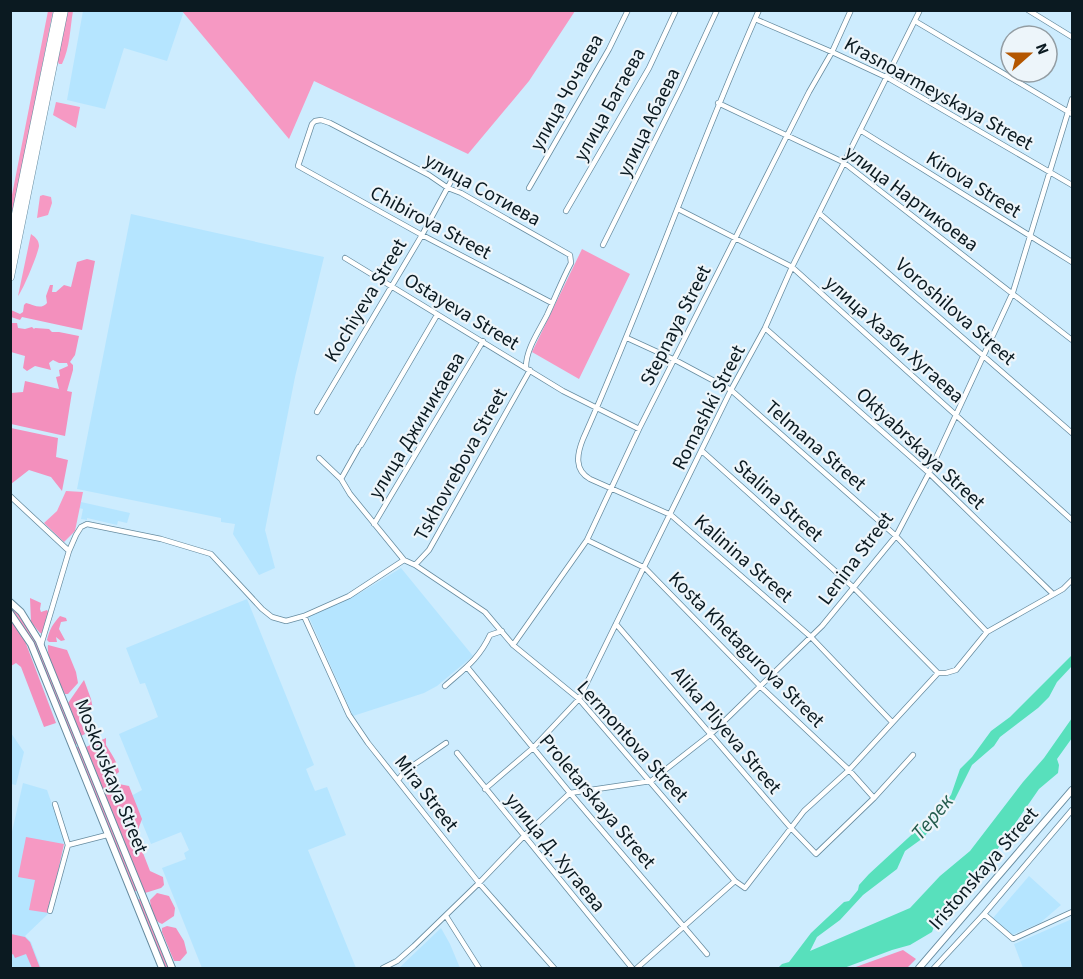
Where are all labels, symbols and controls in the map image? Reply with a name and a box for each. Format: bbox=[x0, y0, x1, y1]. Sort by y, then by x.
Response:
north arrow bbox=[999, 24, 1059, 84]
street label: улица Чочаева bbox=[523, 29, 611, 156]
street label: Krasnoarmeyskaya Street bbox=[839, 30, 1038, 158]
text: N bbox=[1030, 40, 1054, 58]
street label: улица Багаева bbox=[567, 43, 653, 166]
street label: улица Абаева bbox=[610, 63, 687, 182]
street label: улица Нартикоева bbox=[839, 139, 984, 259]
street label: Kirova Street bbox=[921, 145, 1027, 225]
street label: улица Сотиева bbox=[419, 146, 546, 233]
street label: Chibirova Street bbox=[365, 179, 496, 267]
street label: Kochiyeva Street bbox=[318, 233, 414, 368]
street label: Voroshilova Street bbox=[889, 251, 1022, 372]
street label: Stepnaya Street bbox=[633, 260, 718, 391]
street label: Ostayeva Street bbox=[399, 266, 525, 357]
street label: улица Хазби Хугаева bbox=[818, 269, 970, 410]
street label: Romashki Street bbox=[665, 340, 753, 475]
street label: улица Джиникаева bbox=[362, 347, 472, 504]
street label: Oktyabrskaya Street bbox=[849, 381, 991, 516]
street label: Tskhovrebova Street bbox=[407, 383, 515, 546]
street label: Telmana Street bbox=[759, 394, 872, 498]
street label: Stalina Street bbox=[727, 453, 829, 549]
street label: Lenina Street bbox=[811, 506, 900, 611]
street label: Kalinina Street bbox=[688, 508, 799, 610]
street label: Kosta Khetagurova Street bbox=[662, 565, 831, 734]
street label: Alika Pliyeva Street bbox=[665, 661, 788, 801]
street label: Lermontova Street bbox=[570, 675, 695, 809]
street label: Moskovskaya Street bbox=[67, 695, 155, 858]
street label: Proletarskaya Street bbox=[532, 728, 662, 875]
street label: Mira Street bbox=[387, 749, 465, 838]
street label: улица Д. Хугаева bbox=[499, 787, 612, 918]
water label: Терек bbox=[904, 787, 961, 847]
street label: Iristonskaya Street bbox=[922, 801, 1045, 936]

